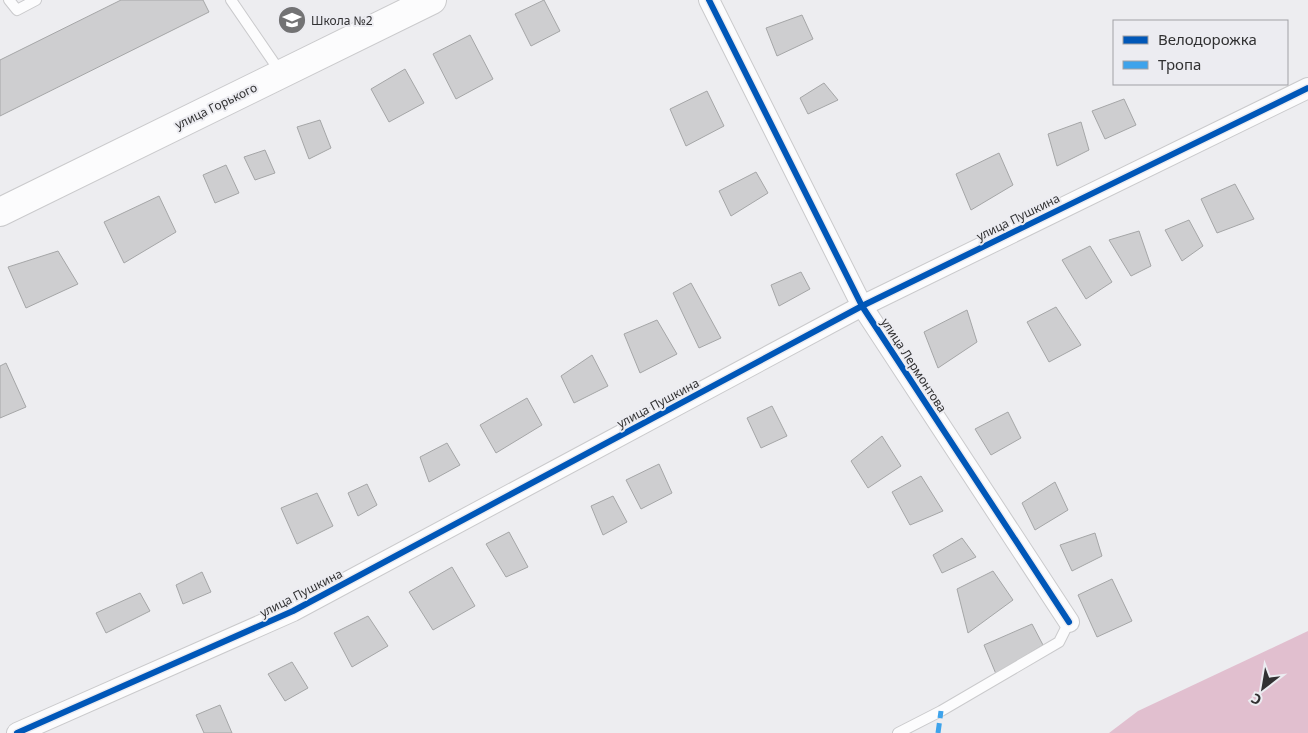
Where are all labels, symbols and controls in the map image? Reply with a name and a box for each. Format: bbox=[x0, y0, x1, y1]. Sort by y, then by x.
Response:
school or university icon: Школа №2 bbox=[277, 5, 307, 35]
place label: Школа №2 bbox=[311, 12, 373, 29]
legend bbox=[1113, 20, 1288, 85]
text: Велодорожка bbox=[1158, 29, 1257, 49]
text: Тропа bbox=[1158, 54, 1201, 74]
street label: улица Горького bbox=[172, 79, 260, 133]
street label: улица Пушкина bbox=[974, 189, 1062, 245]
street label: улица Лермонтова bbox=[877, 315, 951, 415]
street label: улица Пушкина bbox=[614, 374, 702, 432]
street label: улица Пушкина bbox=[257, 565, 345, 621]
north arrow bbox=[1238, 663, 1288, 713]
text: С bbox=[1247, 689, 1265, 710]

